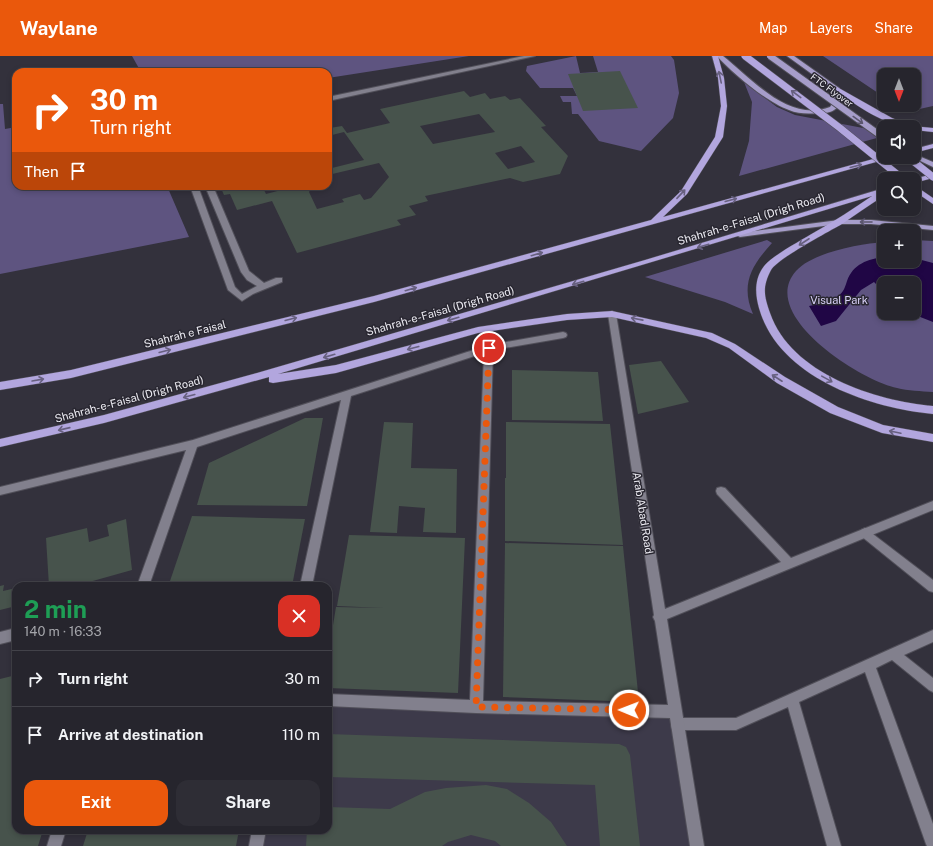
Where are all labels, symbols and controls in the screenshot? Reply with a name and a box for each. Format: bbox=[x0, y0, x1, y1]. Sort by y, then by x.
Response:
text: Waylane bbox=[20, 17, 98, 39]
text: Map bbox=[759, 20, 787, 36]
text: Layers bbox=[809, 20, 853, 36]
text: Share bbox=[875, 20, 913, 36]
north arrow bbox=[877, 68, 921, 112]
map controls bbox=[877, 68, 921, 320]
one-way arrow bbox=[716, 71, 724, 84]
street label: FTC Flyover bbox=[809, 71, 856, 109]
text: 30 m bbox=[90, 83, 158, 116]
icon: right bbox=[24, 84, 76, 136]
one-way arrow bbox=[790, 90, 801, 98]
one-way arrow bbox=[853, 115, 864, 124]
text: Turn right bbox=[90, 117, 172, 138]
button: sound bbox=[877, 120, 921, 164]
icon: arrive bbox=[67, 160, 89, 182]
one-way arrow bbox=[849, 162, 862, 169]
text: Then bbox=[24, 163, 59, 180]
button: search bbox=[877, 172, 921, 216]
one-way arrow bbox=[676, 190, 685, 200]
street label: Shahrah-e-Faisal (Drigh Road) bbox=[676, 191, 826, 247]
one-way arrow bbox=[724, 196, 737, 203]
one-way arrow bbox=[860, 218, 873, 226]
button: + bbox=[877, 224, 921, 268]
one-way arrow bbox=[799, 238, 810, 246]
one-way arrow bbox=[697, 243, 710, 250]
one-way arrow bbox=[530, 250, 543, 257]
button: − bbox=[877, 276, 921, 320]
one-way arrow bbox=[572, 280, 585, 287]
street label: Shahrah-e-Faisal (Drigh Road) bbox=[365, 284, 515, 338]
one-way arrow bbox=[405, 284, 418, 292]
park label: Visual Park bbox=[810, 294, 868, 306]
one-way arrow bbox=[631, 314, 644, 322]
one-way arrow bbox=[284, 315, 297, 323]
one-way arrow bbox=[447, 316, 460, 323]
street label: Shahrah e Faisal bbox=[143, 318, 227, 350]
pin bbox=[472, 331, 506, 365]
icon: arrive bbox=[478, 337, 500, 359]
one-way arrow bbox=[407, 345, 420, 352]
one-way arrow bbox=[158, 347, 171, 354]
one-way arrow bbox=[322, 353, 335, 360]
street label: Shahrah-e-Faisal (Drigh Road) bbox=[53, 373, 205, 425]
one-way arrow bbox=[771, 373, 783, 381]
one-way arrow bbox=[32, 376, 45, 384]
one-way arrow bbox=[821, 376, 833, 384]
one-way arrow bbox=[183, 393, 196, 400]
one-way arrow bbox=[57, 426, 70, 434]
one-way arrow bbox=[888, 427, 901, 435]
street label: Arab Abad Road bbox=[631, 471, 655, 555]
text: 2 min bbox=[24, 595, 87, 623]
button: close bbox=[278, 595, 320, 637]
text: 140 m · 16:33 bbox=[24, 624, 102, 639]
icon: right bbox=[24, 668, 46, 690]
text: Turn right bbox=[58, 670, 128, 687]
text: 30 m bbox=[285, 670, 320, 687]
position arrow bbox=[608, 689, 650, 731]
icon: arrive bbox=[24, 724, 46, 746]
text: Arrive at destination bbox=[58, 726, 203, 743]
text: 110 m bbox=[282, 726, 320, 743]
button: Exit bbox=[24, 780, 168, 826]
button: Share bbox=[176, 780, 320, 826]

